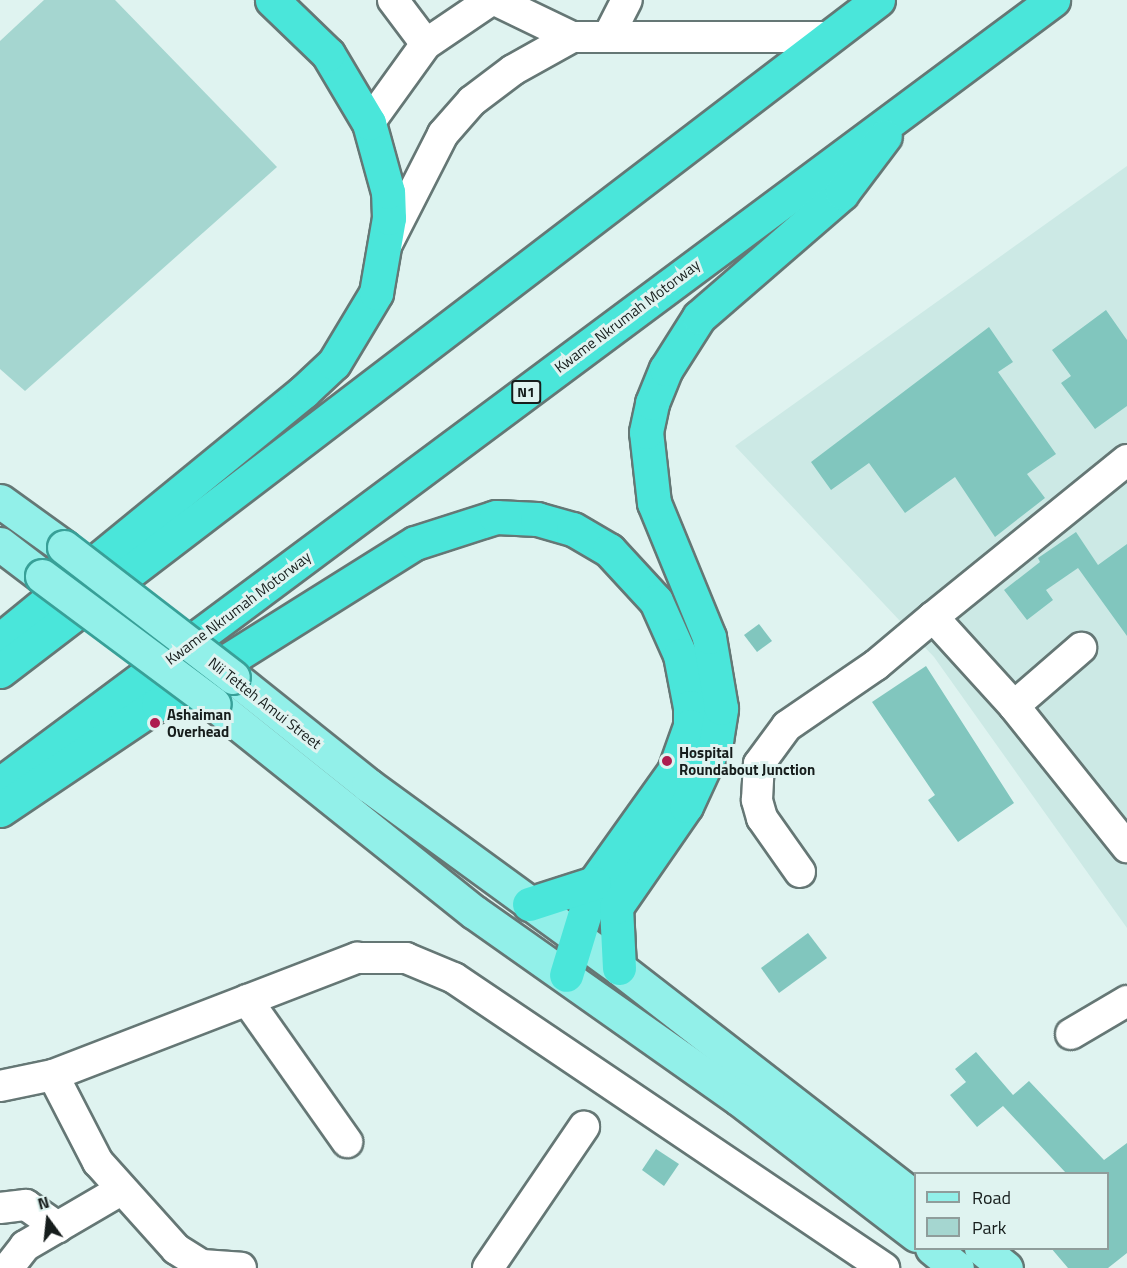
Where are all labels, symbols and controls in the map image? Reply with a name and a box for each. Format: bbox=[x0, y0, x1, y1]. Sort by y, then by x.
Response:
street label: Kwame Nkrumah Motorway bbox=[551, 256, 703, 376]
road number: N1 bbox=[511, 381, 541, 403]
street label: Kwame Nkrumah Motorway bbox=[162, 548, 314, 668]
street label: Nii Tetteh Amui Street bbox=[205, 653, 325, 753]
place label: Ashaiman Overhead bbox=[167, 705, 231, 740]
marker: Ashaiman Overhead bbox=[148, 716, 162, 730]
place label: Hospital Roundabout Junction bbox=[679, 743, 815, 778]
marker: Hospital Roundabout Junction bbox=[660, 754, 674, 768]
legend bbox=[914, 1172, 1109, 1250]
text: Road bbox=[972, 1184, 1011, 1211]
north arrow bbox=[18, 1190, 78, 1250]
text: N bbox=[35, 1190, 52, 1216]
text: Park bbox=[972, 1214, 1006, 1241]

